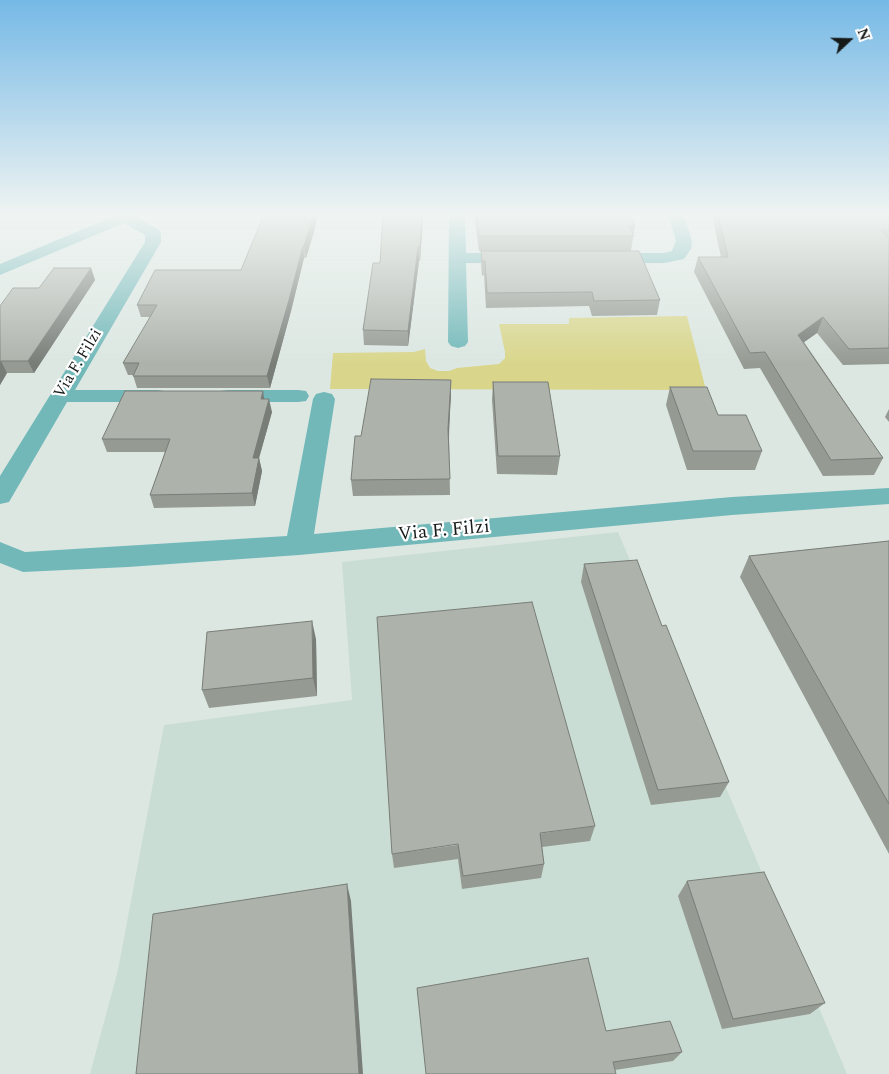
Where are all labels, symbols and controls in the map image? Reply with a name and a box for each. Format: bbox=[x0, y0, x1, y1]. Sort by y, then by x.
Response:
north arrow bbox=[824, 15, 874, 65]
text: N bbox=[852, 25, 875, 44]
street label: Via F. Filzi bbox=[51, 326, 107, 402]
street label: Via F. Filzi bbox=[397, 517, 491, 547]

